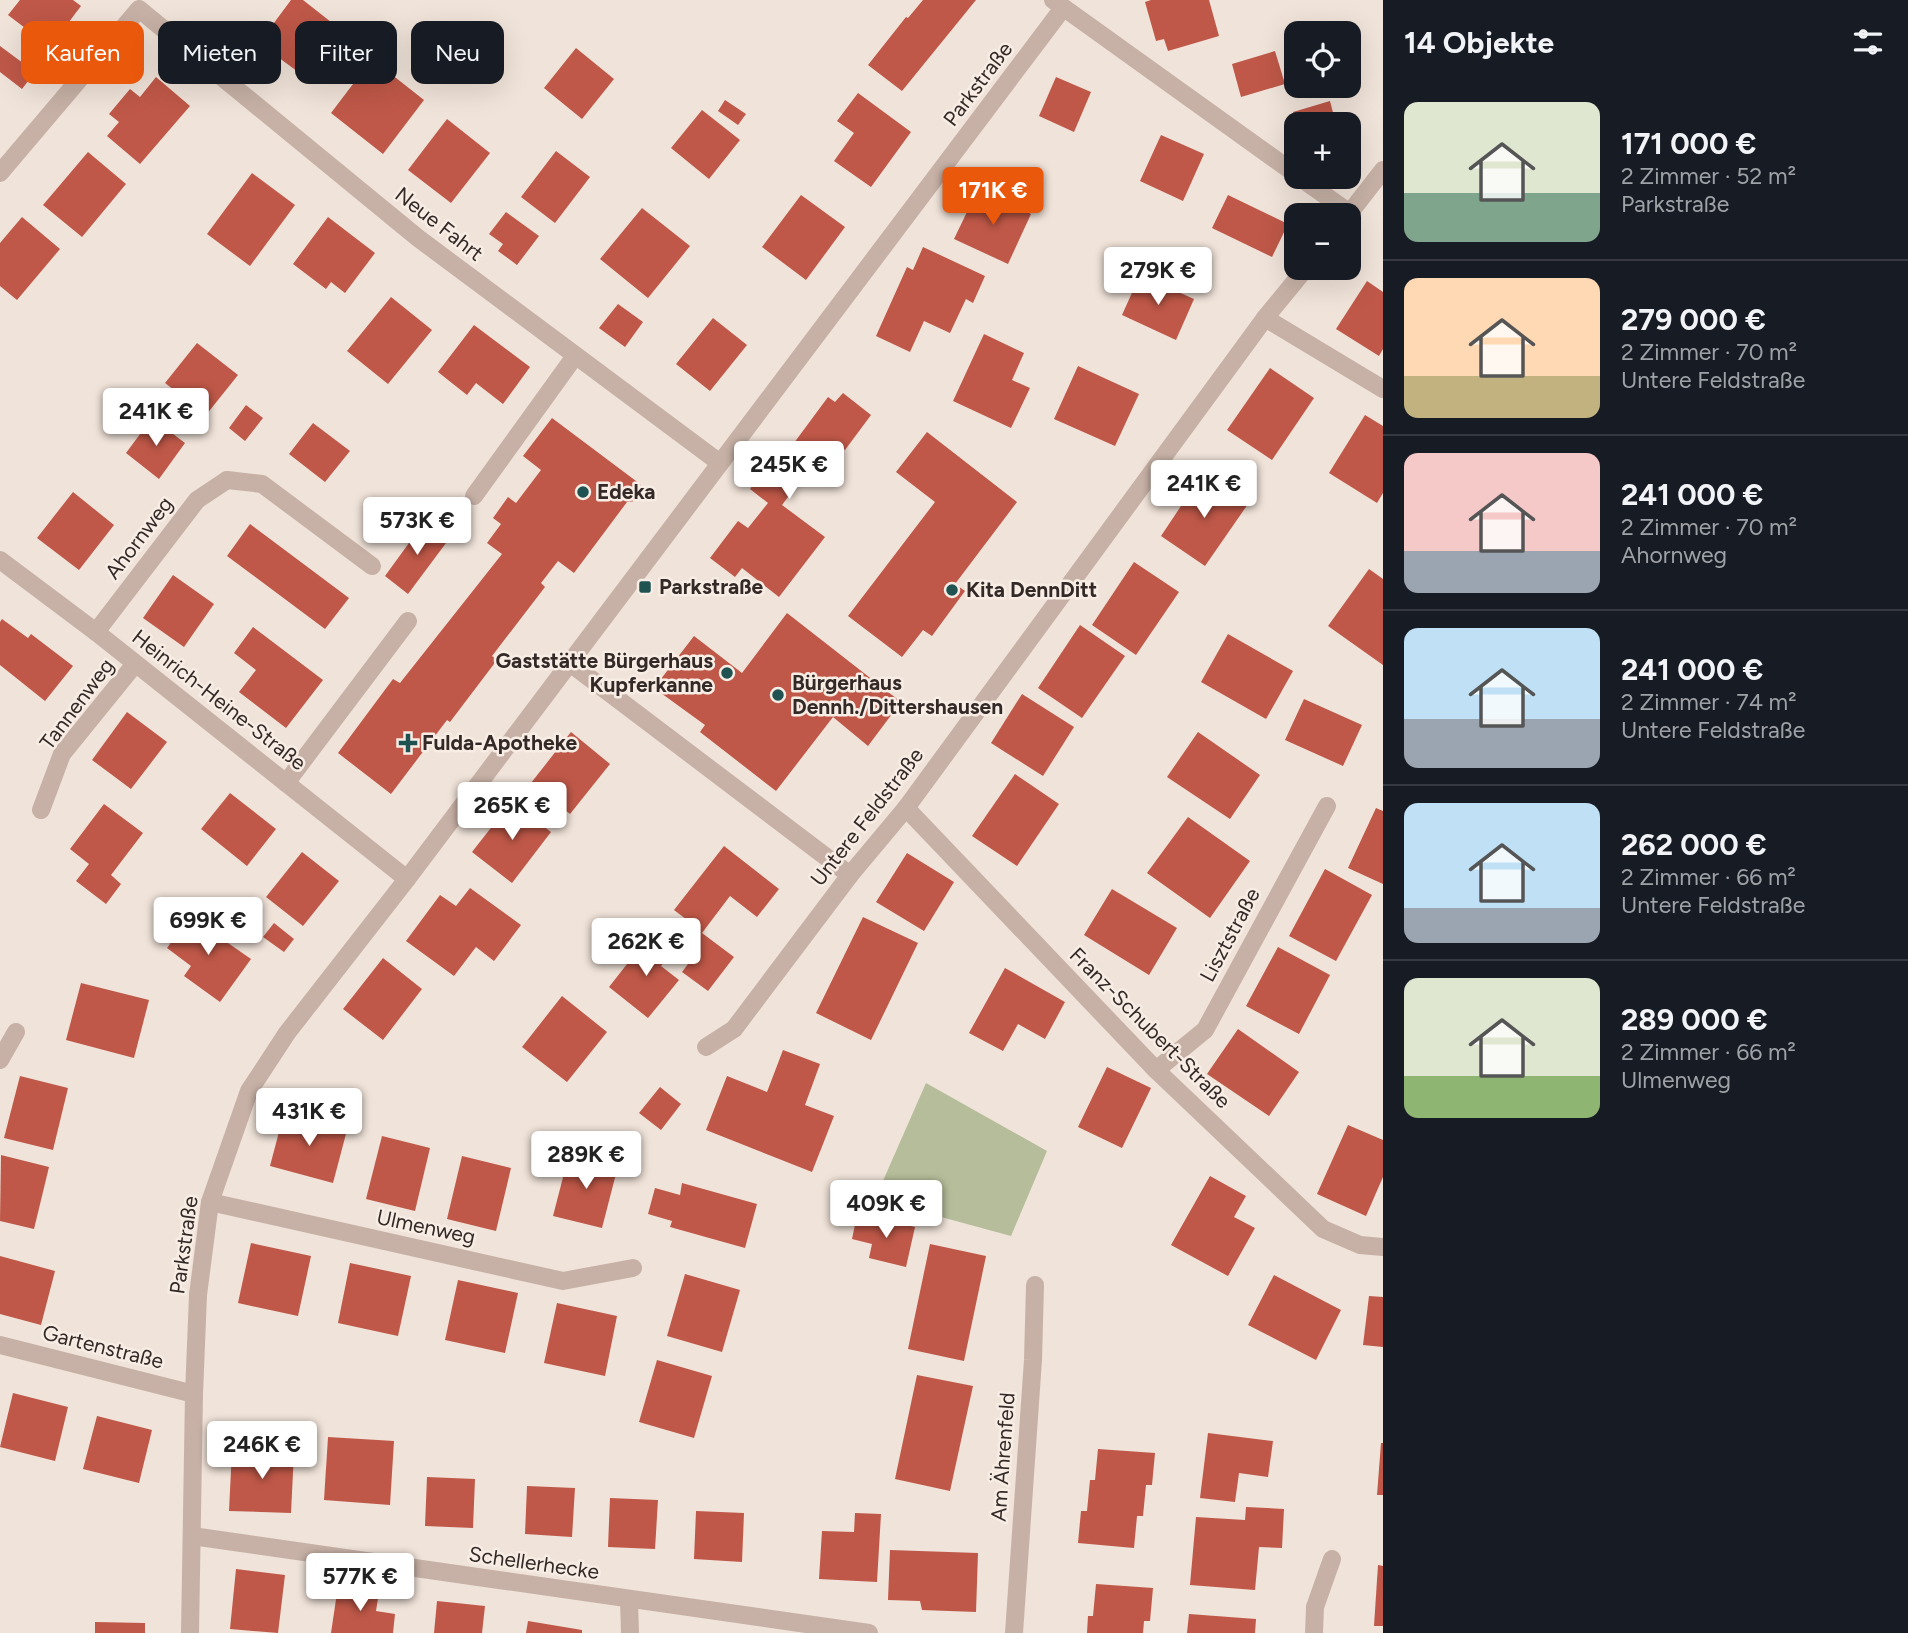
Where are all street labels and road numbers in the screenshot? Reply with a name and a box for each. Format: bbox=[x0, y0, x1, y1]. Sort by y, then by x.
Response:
street label: Parkstraße bbox=[938, 37, 1017, 131]
street label: Neue Fahrt bbox=[390, 181, 488, 266]
street label: Ahornweg bbox=[99, 492, 178, 584]
street label: Heinrich-Heine-Straße bbox=[127, 624, 311, 775]
street label: Tannenweg bbox=[34, 653, 119, 754]
street label: Untere Feldstraße bbox=[805, 743, 928, 891]
street label: Lisztstraße bbox=[1194, 884, 1265, 986]
street label: Franz-Schubert-Straße bbox=[1065, 942, 1236, 1113]
street label: Parkstraße bbox=[164, 1194, 203, 1296]
street label: Ulmenweg bbox=[374, 1204, 478, 1249]
street label: Gartenstraße bbox=[40, 1319, 166, 1374]
street label: Am Ährenfeld bbox=[986, 1391, 1019, 1522]
street label: Schellerhecke bbox=[467, 1541, 601, 1584]

